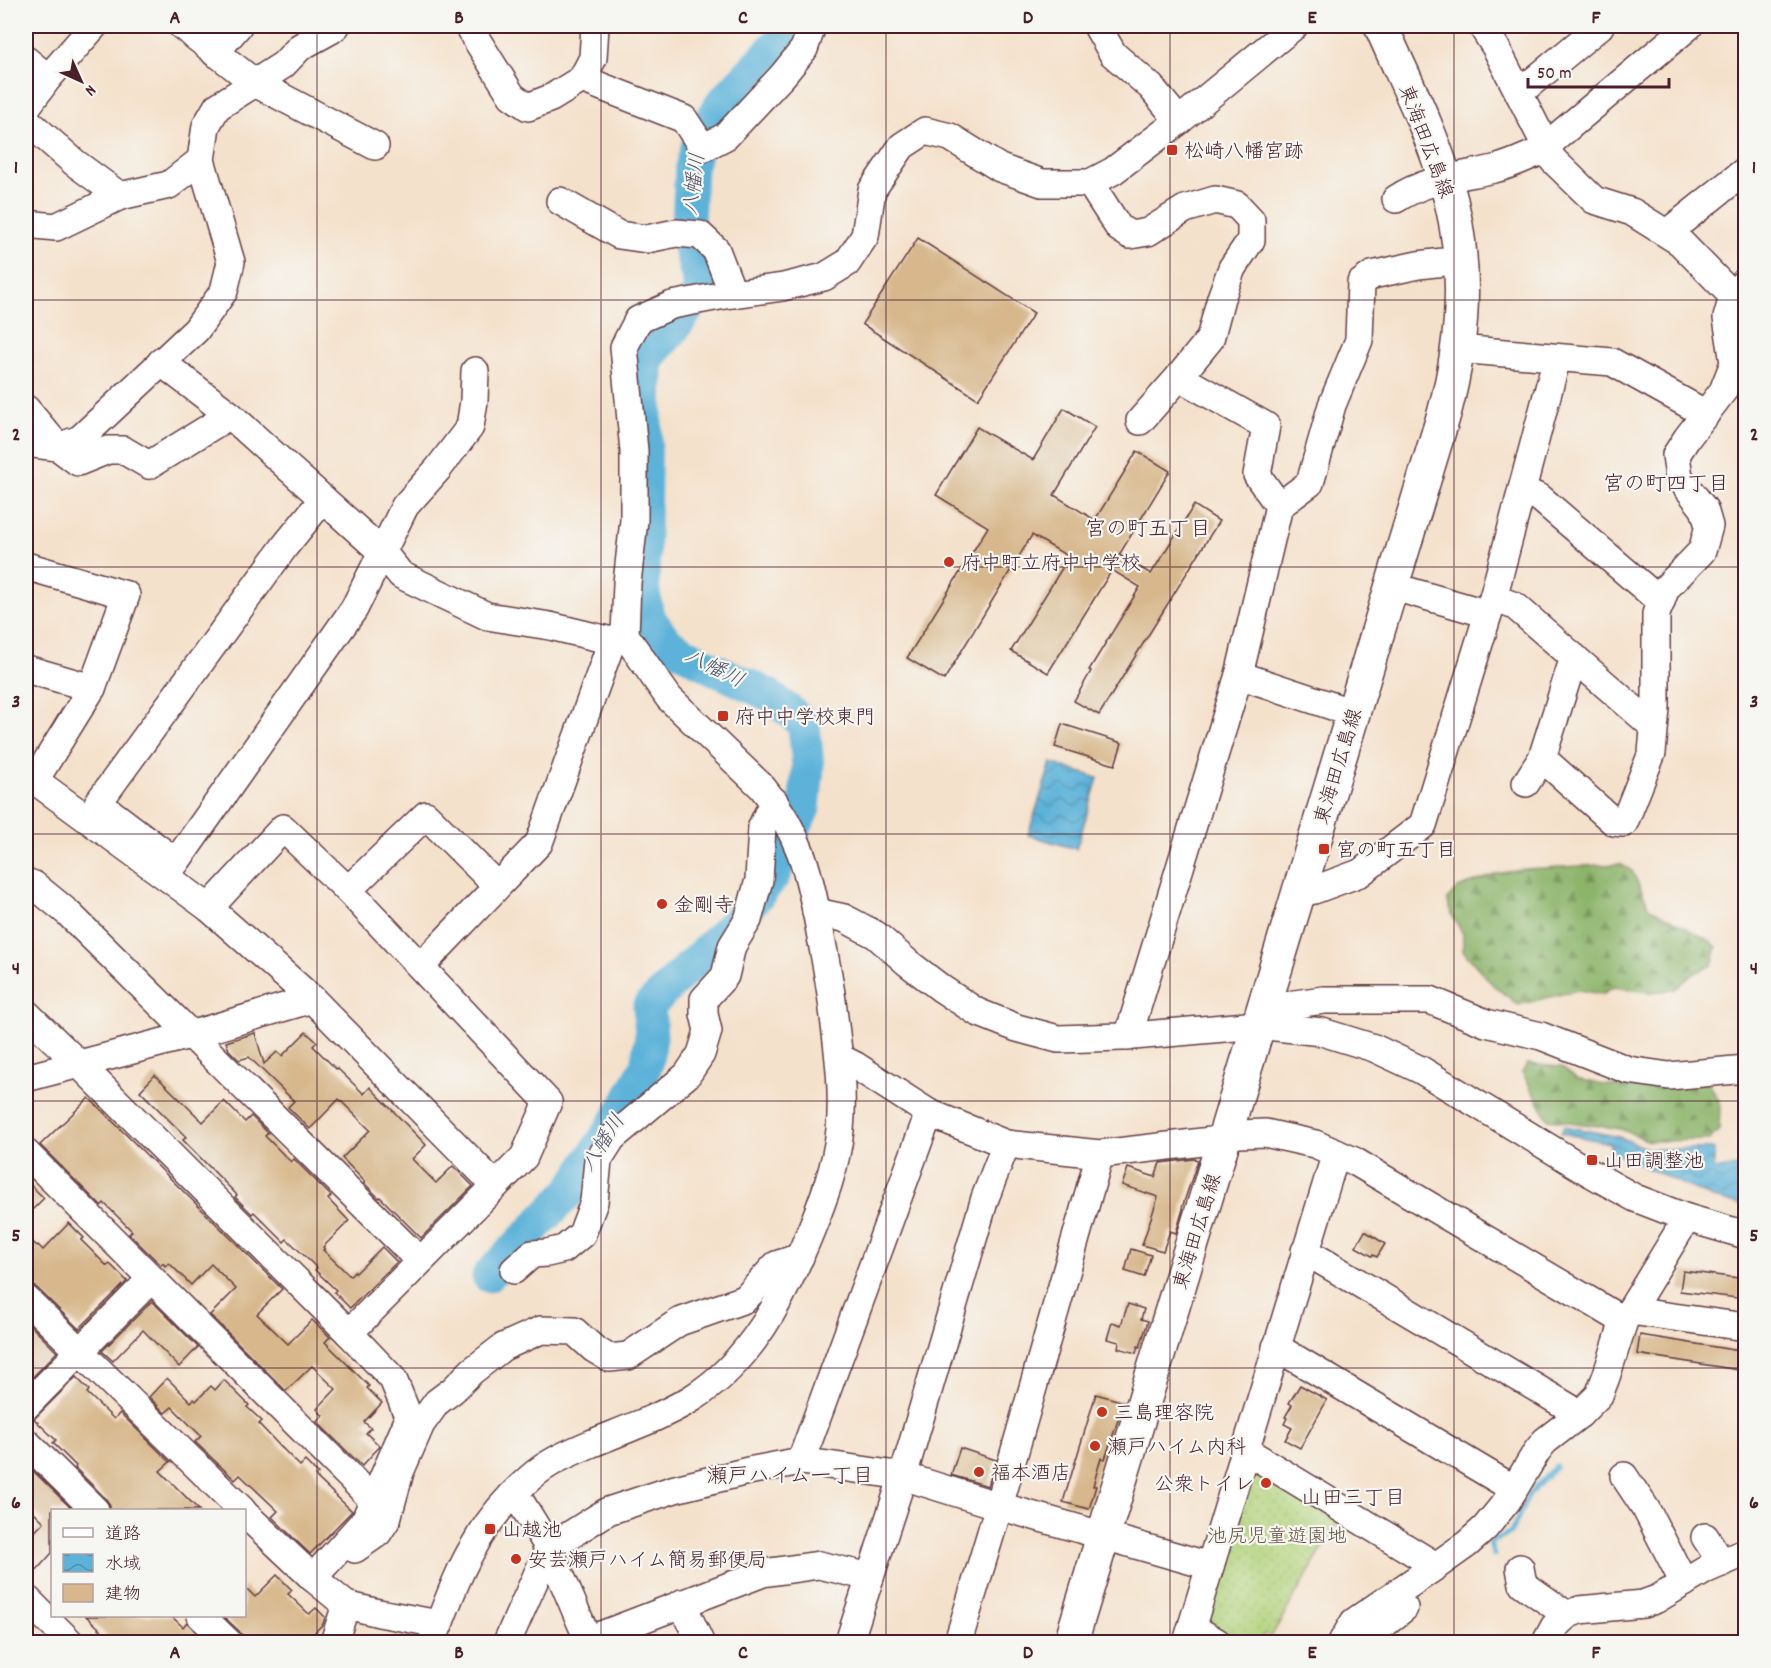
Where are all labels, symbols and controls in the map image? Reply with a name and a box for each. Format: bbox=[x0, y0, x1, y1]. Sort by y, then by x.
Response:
text: A bbox=[170, 5, 181, 33]
text: B bbox=[454, 5, 464, 33]
text: C bbox=[738, 5, 748, 33]
text: D bbox=[1023, 5, 1034, 33]
text: E bbox=[1307, 5, 1317, 33]
text: F bbox=[1592, 5, 1602, 33]
north arrow bbox=[51, 51, 111, 111]
scale bar bbox=[1528, 51, 1669, 89]
text: 50 m bbox=[1537, 62, 1572, 87]
text: N bbox=[79, 79, 101, 101]
street label: 東海田広島線 bbox=[1390, 81, 1459, 203]
place label: 松崎八幡宮跡 bbox=[1184, 139, 1304, 167]
marker: 松崎八幡宮跡 bbox=[1165, 143, 1179, 157]
water label: 八幡川 bbox=[677, 151, 715, 217]
text: 1 bbox=[14, 155, 18, 183]
text: 1 bbox=[1752, 155, 1756, 183]
text: 2 bbox=[12, 422, 20, 450]
text: 2 bbox=[1750, 422, 1758, 450]
district label: 宮の町四丁目 bbox=[1603, 471, 1729, 501]
district label: 宮の町五丁目 bbox=[1085, 516, 1211, 546]
place label: 府中町立府中中学校 bbox=[961, 551, 1141, 579]
marker: 府中町立府中中学校 bbox=[942, 555, 956, 569]
water label: 八幡川 bbox=[679, 642, 749, 697]
text: 3 bbox=[12, 689, 20, 717]
text: 3 bbox=[1750, 689, 1758, 717]
place label: 府中中学校東門 bbox=[735, 705, 875, 733]
street label: 東海田広島線 bbox=[1309, 705, 1371, 828]
marker: 府中中学校東門 bbox=[716, 709, 730, 723]
place label: 宮の町五丁目 bbox=[1336, 838, 1456, 866]
marker: 宮の町五丁目 bbox=[1317, 842, 1331, 856]
place label: 金剛寺 bbox=[674, 893, 734, 921]
marker: 金剛寺 bbox=[655, 897, 669, 911]
text: 4 bbox=[12, 956, 20, 984]
text: 4 bbox=[1750, 956, 1758, 984]
water label: 八幡川 bbox=[575, 1109, 634, 1178]
place label: 山田調整池 bbox=[1604, 1149, 1704, 1177]
marker: 山田調整池 bbox=[1585, 1153, 1599, 1167]
street label: 東海田広島線 bbox=[1168, 1170, 1230, 1293]
text: 5 bbox=[11, 1223, 21, 1251]
text: 5 bbox=[1749, 1223, 1759, 1251]
place label: 三島理容院 bbox=[1114, 1401, 1214, 1429]
marker: 三島理容院 bbox=[1095, 1405, 1109, 1419]
place label: 瀬戸ハイム内科 bbox=[1107, 1435, 1246, 1463]
marker: 瀬戸ハイム内科 bbox=[1088, 1439, 1102, 1453]
place label: 福本酒店 bbox=[991, 1461, 1071, 1489]
district label: 瀬戸ハイム一丁目 bbox=[706, 1463, 874, 1493]
marker: 福本酒店 bbox=[972, 1465, 986, 1479]
place label: 公衆トイレ bbox=[1154, 1472, 1254, 1500]
marker: 公衆トイレ bbox=[1259, 1476, 1273, 1490]
district label: 山田三丁目 bbox=[1301, 1485, 1406, 1515]
text: 6 bbox=[11, 1490, 21, 1518]
text: 6 bbox=[1749, 1490, 1759, 1518]
legend bbox=[51, 1509, 246, 1617]
place label: 山越池 bbox=[502, 1518, 562, 1546]
marker: 山越池 bbox=[483, 1522, 497, 1536]
text: 道路 bbox=[105, 1523, 141, 1548]
park label: 池尻児童遊園地 bbox=[1207, 1524, 1347, 1552]
place label: 安芸瀬戸ハイム簡易郵便局 bbox=[528, 1548, 767, 1576]
marker: 安芸瀬戸ハイム簡易郵便局 bbox=[509, 1552, 523, 1566]
text: 水域 bbox=[105, 1553, 141, 1578]
text: 建物 bbox=[105, 1583, 141, 1608]
text: A bbox=[170, 1640, 181, 1668]
text: B bbox=[454, 1640, 464, 1668]
text: C bbox=[738, 1640, 748, 1668]
text: D bbox=[1023, 1640, 1034, 1668]
text: E bbox=[1307, 1640, 1317, 1668]
text: F bbox=[1592, 1640, 1602, 1668]

